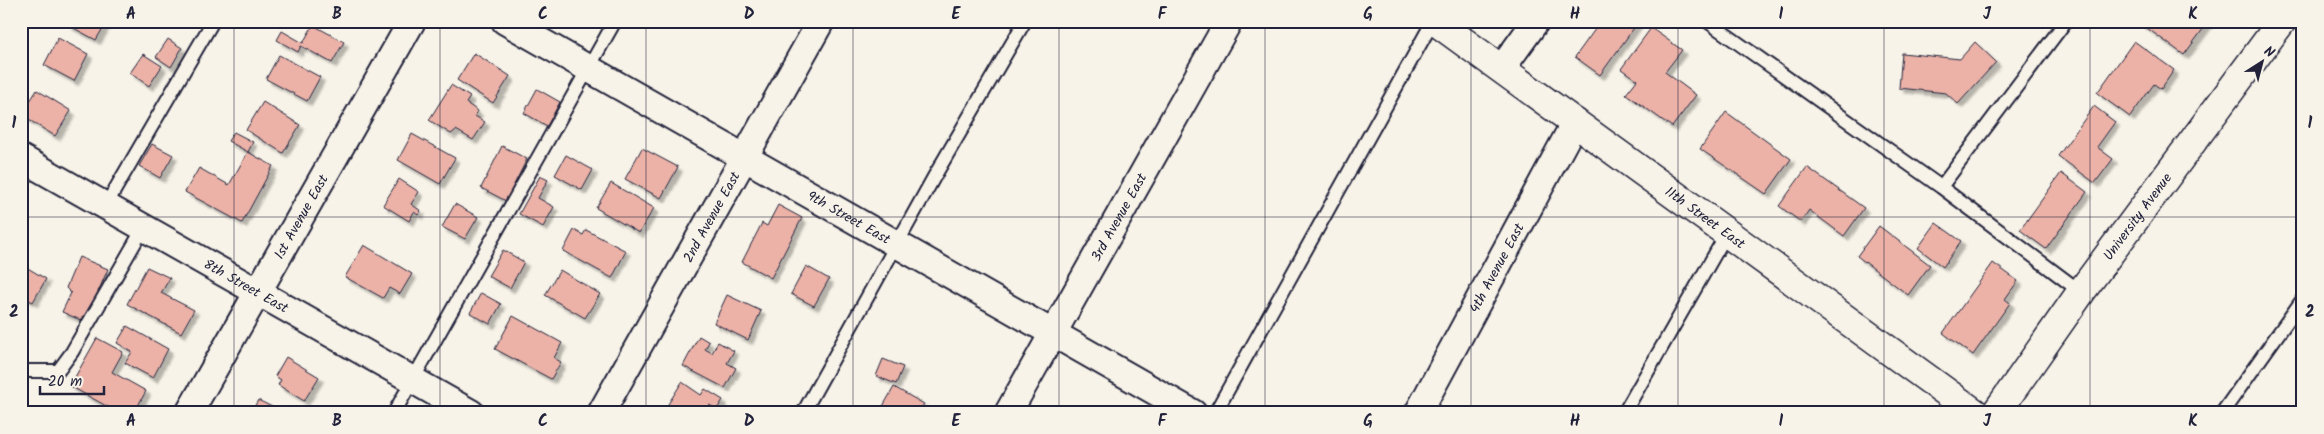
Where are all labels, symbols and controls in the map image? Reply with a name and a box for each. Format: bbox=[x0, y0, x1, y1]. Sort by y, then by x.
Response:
text: A bbox=[126, 2, 136, 27]
text: B bbox=[332, 2, 342, 27]
text: C bbox=[538, 2, 548, 27]
text: D bbox=[744, 2, 755, 27]
text: E bbox=[952, 2, 962, 27]
text: F bbox=[1158, 2, 1168, 27]
text: G bbox=[1363, 2, 1373, 27]
text: H bbox=[1570, 2, 1580, 27]
text: I bbox=[1779, 2, 1784, 27]
text: J bbox=[1983, 2, 1992, 27]
text: K bbox=[2188, 2, 2198, 27]
north arrow bbox=[2236, 38, 2286, 88]
text: N bbox=[2259, 41, 2279, 64]
text: 1 bbox=[12, 111, 17, 136]
text: 1 bbox=[2308, 111, 2313, 136]
street label: 2nd Avenue East bbox=[678, 167, 747, 267]
street label: University Avenue bbox=[2098, 168, 2178, 265]
street label: 3rd Avenue East bbox=[1086, 169, 1153, 266]
street label: 1st Avenue East bbox=[269, 170, 335, 264]
street label: 11th Street East bbox=[1660, 181, 1750, 255]
street label: 9th Street East bbox=[803, 185, 895, 251]
street label: 4th Avenue East bbox=[1464, 219, 1531, 317]
street label: 8th Street East bbox=[199, 254, 293, 320]
text: 2 bbox=[9, 300, 19, 325]
text: 2 bbox=[2305, 300, 2315, 325]
scale bar bbox=[40, 364, 104, 396]
text: 20 m bbox=[48, 370, 82, 394]
text: A bbox=[126, 409, 136, 434]
text: B bbox=[332, 409, 342, 434]
text: C bbox=[538, 409, 548, 434]
text: D bbox=[744, 409, 755, 434]
text: E bbox=[952, 409, 962, 434]
text: F bbox=[1158, 409, 1168, 434]
text: G bbox=[1363, 409, 1373, 434]
text: H bbox=[1570, 409, 1580, 434]
text: I bbox=[1779, 409, 1784, 434]
text: J bbox=[1983, 409, 1992, 434]
text: K bbox=[2188, 409, 2198, 434]

